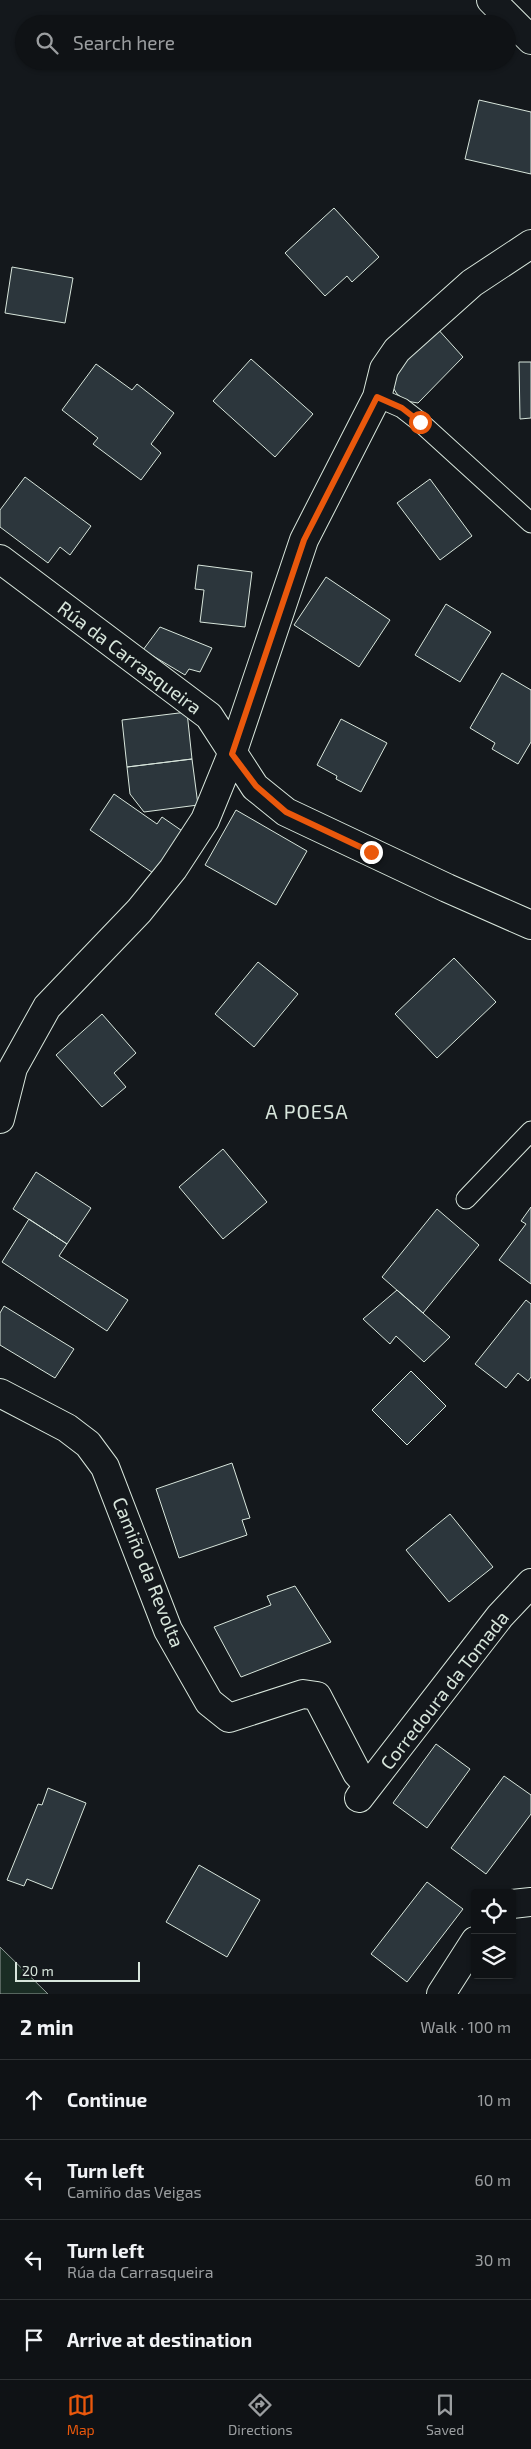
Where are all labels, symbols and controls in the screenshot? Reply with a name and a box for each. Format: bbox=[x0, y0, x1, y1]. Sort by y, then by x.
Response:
search box bbox=[15, 15, 516, 70]
icon: search bbox=[33, 29, 61, 57]
text: Search here bbox=[73, 31, 175, 54]
route start bbox=[409, 411, 432, 434]
street label: Rúa da Carrasqueira bbox=[54, 595, 206, 719]
route end bbox=[360, 841, 383, 864]
district label: A POESA bbox=[265, 1099, 349, 1123]
street label: Camiño da Revolta bbox=[108, 1494, 190, 1650]
street label: Corredoura da Tomada bbox=[375, 1606, 513, 1774]
map controls bbox=[471, 1889, 516, 1979]
button: locate bbox=[471, 1889, 516, 1934]
button: layers bbox=[471, 1934, 516, 1979]
scale bar bbox=[15, 1959, 140, 1982]
text: 20 m bbox=[22, 1962, 54, 1979]
text: 2 min bbox=[20, 2014, 74, 2039]
text: Walk · 100 m bbox=[420, 2017, 511, 2036]
icon: ahead bbox=[20, 2086, 48, 2114]
text: Continue bbox=[67, 2088, 147, 2111]
text: 10 m bbox=[477, 2090, 511, 2109]
text: Turn left bbox=[67, 2159, 144, 2182]
icon: left bbox=[20, 2166, 48, 2194]
text: 60 m bbox=[475, 2170, 511, 2189]
text: Camiño das Veigas bbox=[67, 2182, 202, 2201]
text: Turn left bbox=[67, 2239, 144, 2262]
icon: left bbox=[20, 2246, 48, 2274]
text: 30 m bbox=[475, 2250, 511, 2269]
text: Rúa da Carrasqueira bbox=[67, 2262, 214, 2281]
icon: arrive bbox=[20, 2326, 48, 2354]
text: Arrive at destination bbox=[67, 2328, 252, 2351]
tab: Map bbox=[67, 2391, 95, 2438]
tab: Directions bbox=[228, 2391, 293, 2438]
tab: Saved bbox=[426, 2391, 464, 2438]

